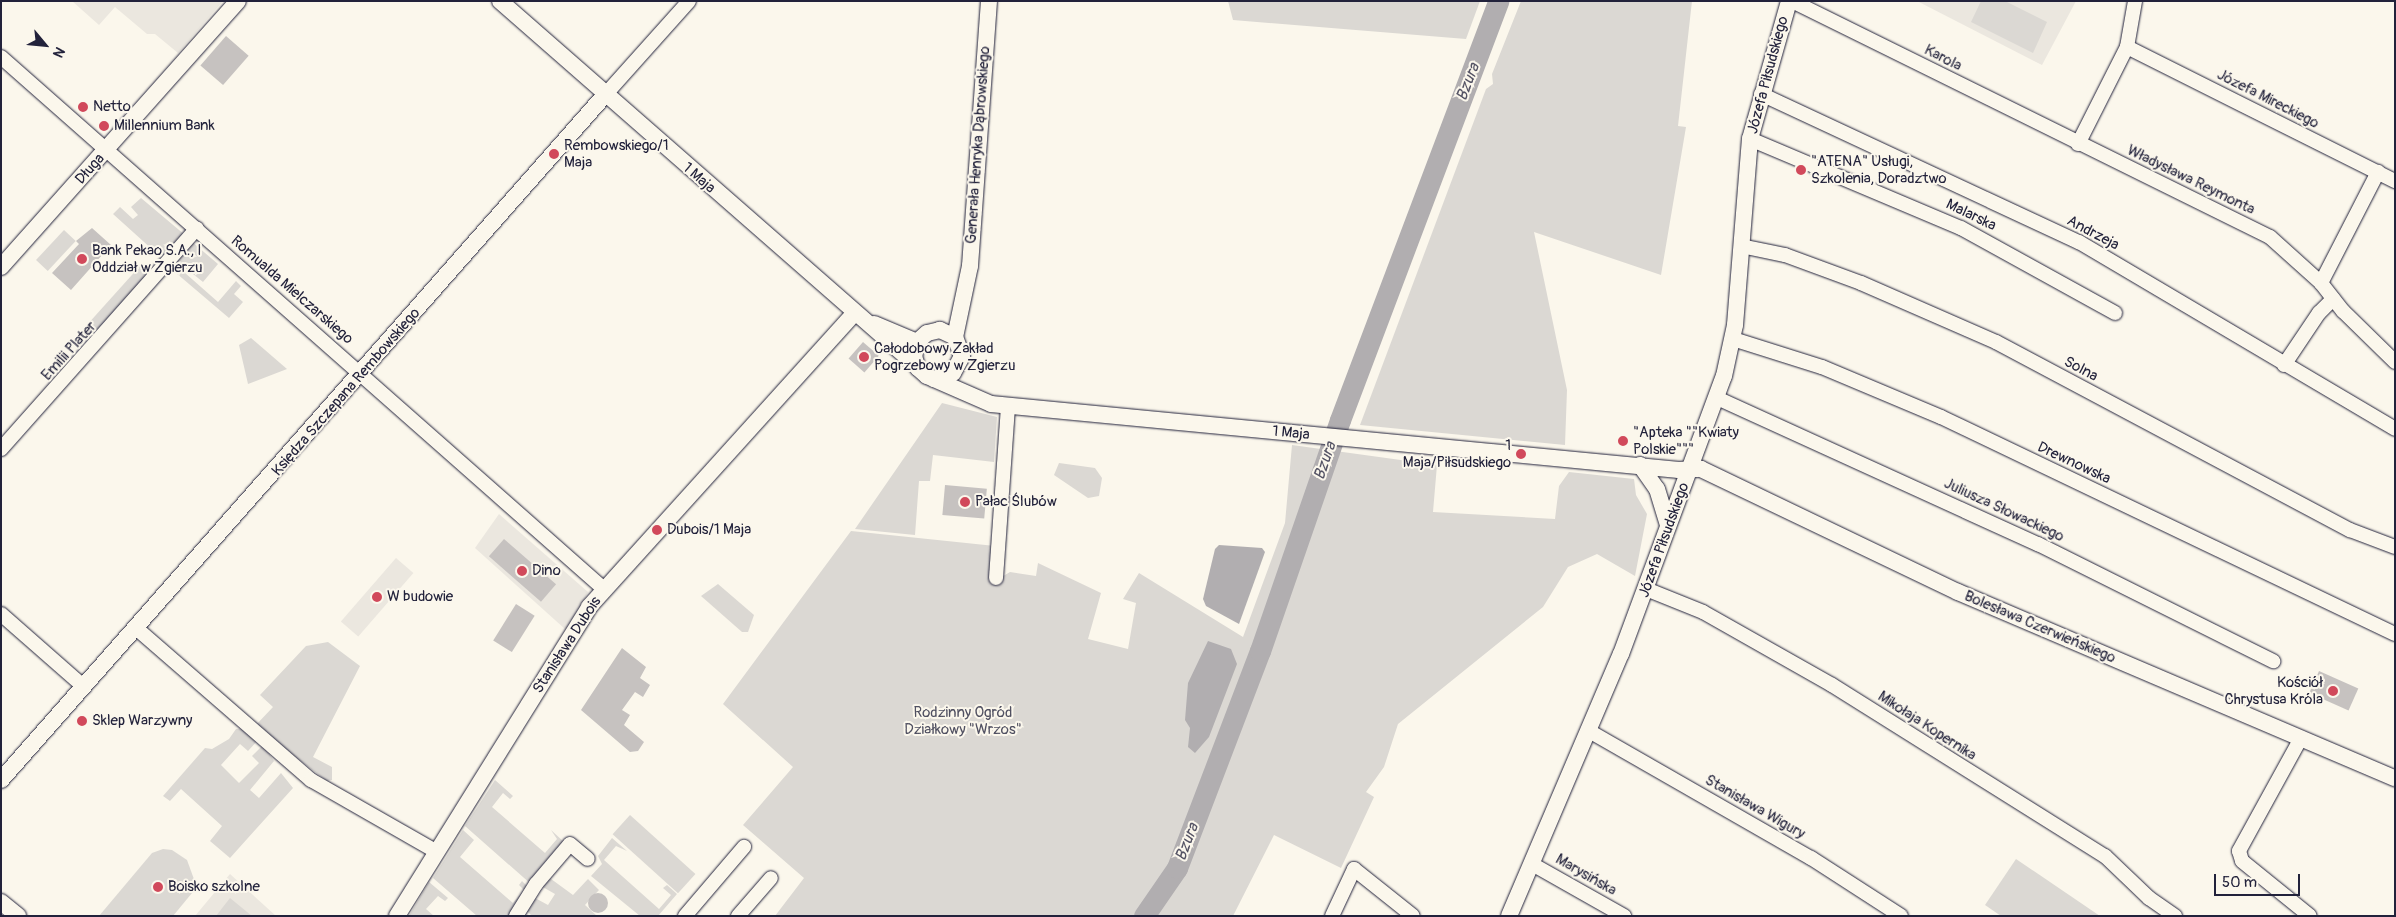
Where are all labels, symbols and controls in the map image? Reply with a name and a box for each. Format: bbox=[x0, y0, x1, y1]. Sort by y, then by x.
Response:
street label: Józefa Piłsudskiego bbox=[1744, 14, 1792, 136]
north arrow bbox=[20, 20, 70, 70]
street label: Karola bbox=[1921, 41, 1965, 75]
text: N bbox=[49, 44, 68, 60]
street label: Generała Henryka Dąbrowskiego bbox=[962, 46, 994, 244]
water label: Bzura bbox=[1452, 61, 1484, 103]
street label: Józefa Mireckiego bbox=[2214, 66, 2322, 132]
place label: Netto bbox=[93, 98, 131, 116]
marker: Netto bbox=[77, 101, 89, 113]
place label: Millennium Bank bbox=[114, 117, 215, 135]
marker: Millennium Bank bbox=[98, 120, 110, 132]
place label: Rembowskiego/1 Maja bbox=[564, 136, 669, 171]
street label: Władysława Reymonta bbox=[2124, 141, 2258, 219]
marker: Rembowskiego/1 Maja bbox=[548, 148, 560, 160]
street label: Długa bbox=[72, 150, 108, 188]
place label: "ATENA" Usługi, Szkolenia, Doradztwo bbox=[1811, 152, 1947, 187]
street label: 1 Maja bbox=[679, 159, 719, 197]
marker: "ATENA" Usługi, Szkolenia, Doradztwo bbox=[1795, 164, 1807, 176]
street label: Malarska bbox=[1943, 195, 1999, 235]
street label: Andrzeja bbox=[2064, 212, 2122, 254]
street label: Romualda Mielczarskiego bbox=[227, 232, 357, 348]
place label: Bank Pekao S.A., I Oddział w Zgierzu bbox=[92, 241, 203, 276]
marker: Bank Pekao S.A., I Oddział w Zgierzu bbox=[76, 253, 88, 265]
street label: Księdza Szczepana Rembowskiego bbox=[268, 304, 424, 480]
street label: Emilii Plater bbox=[38, 318, 100, 384]
place label: Całodobowy Zakład Pogrzebowy w Zgierzu bbox=[874, 339, 1015, 374]
marker: Całodobowy Zakład Pogrzebowy w Zgierzu bbox=[858, 351, 870, 363]
street label: Solna bbox=[2061, 353, 2101, 385]
street label: 1 Maja bbox=[1272, 422, 1310, 444]
place label: "Apteka ""Kwiaty Polskie""" bbox=[1633, 423, 1739, 458]
marker: "Apteka ""Kwiaty Polskie""" bbox=[1617, 435, 1629, 447]
place label: 1 Maja/Piłsudskiego bbox=[1403, 436, 1511, 471]
street label: Drewnowska bbox=[2035, 438, 2113, 488]
water label: Bzura bbox=[1310, 440, 1340, 482]
marker: 1 Maja/Piłsudskiego bbox=[1515, 448, 1527, 460]
street label: Juliusza Słowackiego bbox=[1941, 474, 2067, 546]
street label: Józefa Piłsudskiego bbox=[1635, 480, 1693, 600]
place label: Pałac Ślubów bbox=[975, 493, 1057, 511]
marker: Pałac Ślubów bbox=[959, 496, 971, 508]
place label: Dubois/1 Maja bbox=[667, 521, 751, 539]
marker: Dubois/1 Maja bbox=[651, 524, 663, 536]
place label: Dino bbox=[532, 562, 561, 580]
marker: Dino bbox=[516, 565, 528, 577]
street label: Bolesława Czerwieńskiego bbox=[1962, 587, 2118, 667]
place label: W budowie bbox=[387, 588, 453, 606]
marker: W budowie bbox=[371, 591, 383, 603]
street label: Stanisława Dubois bbox=[529, 593, 605, 697]
place label: Kościół Chrystusa Króla bbox=[2225, 673, 2323, 708]
marker: Kościół Chrystusa Króla bbox=[2327, 685, 2339, 697]
street label: Mikołaja Kopernika bbox=[1874, 688, 1980, 764]
park label: Rodzinny Ogród Działkowy "Wrzos" bbox=[904, 703, 1022, 738]
place label: Sklep Warzywny bbox=[92, 712, 192, 730]
marker: Sklep Warzywny bbox=[76, 715, 88, 727]
street label: Stanisława Wigury bbox=[1702, 771, 1808, 843]
water label: Bzura bbox=[1171, 821, 1203, 863]
street label: Marysińska bbox=[1552, 850, 1620, 900]
scale bar bbox=[2216, 864, 2302, 896]
text: 50 m bbox=[2222, 873, 2257, 892]
place label: Boisko szkolne bbox=[168, 878, 260, 896]
marker: Boisko szkolne bbox=[152, 881, 164, 893]

